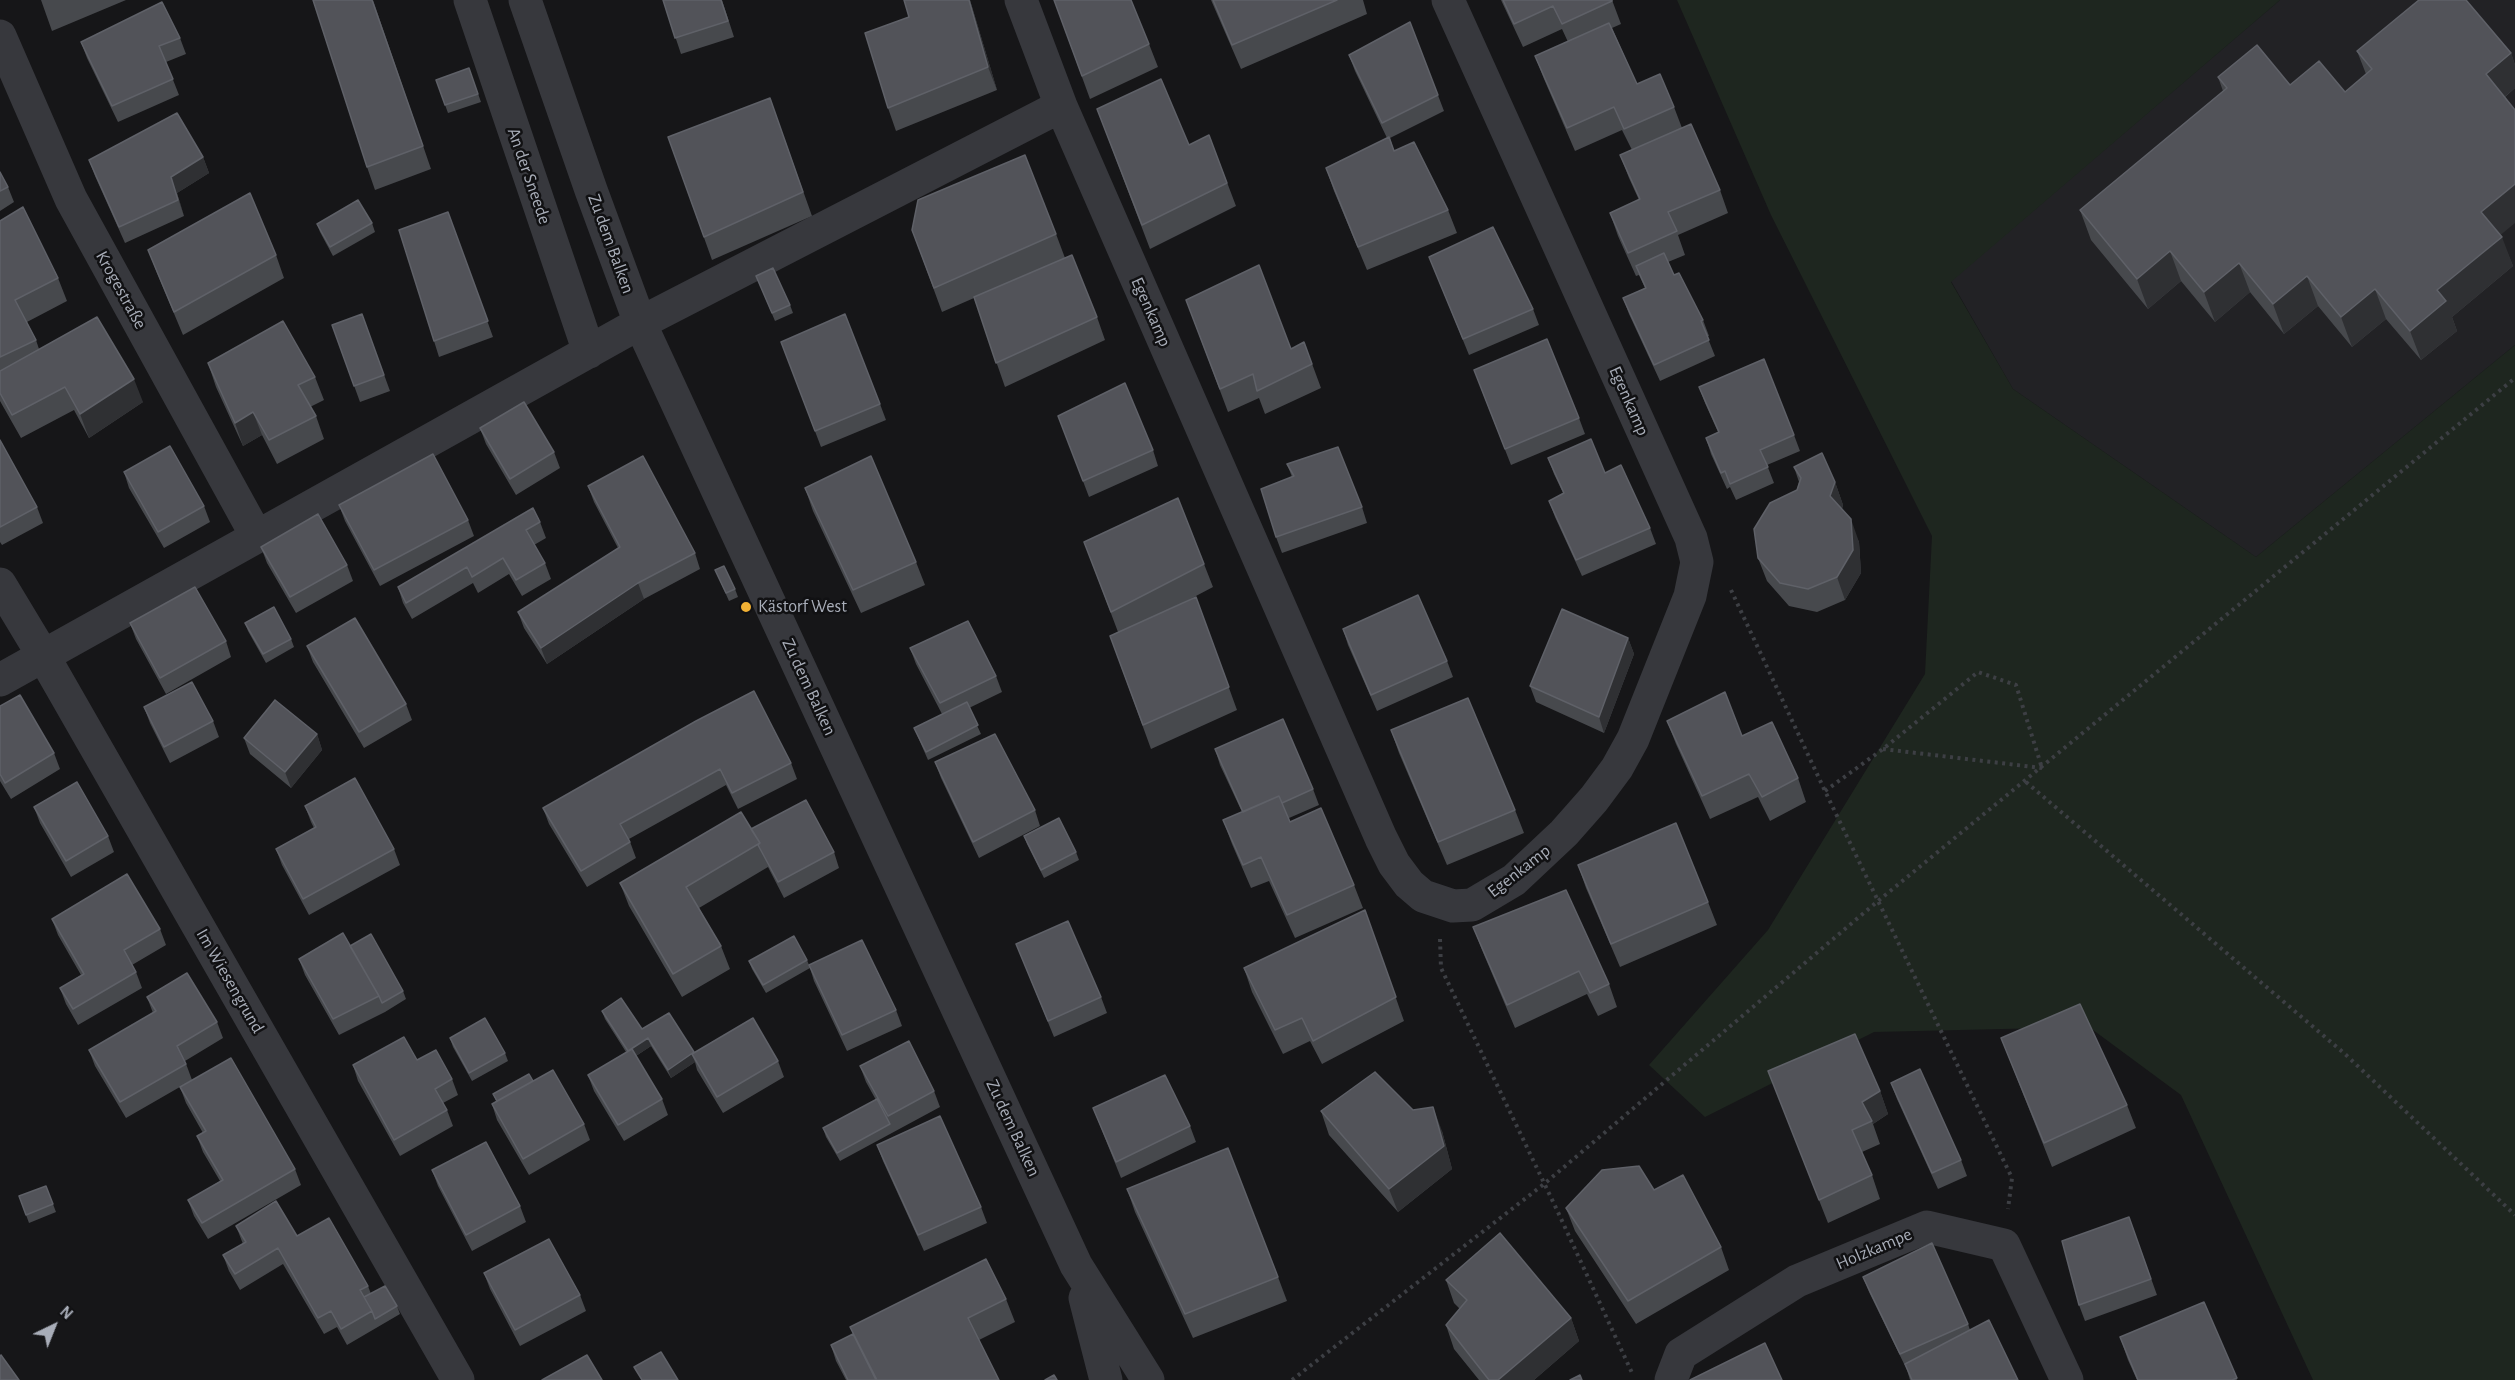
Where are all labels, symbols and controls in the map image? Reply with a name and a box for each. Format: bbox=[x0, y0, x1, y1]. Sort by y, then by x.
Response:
street label: An der Sneede bbox=[502, 125, 556, 227]
street label: Zu dem Balken bbox=[583, 191, 639, 297]
street label: Krogestraße bbox=[91, 247, 151, 333]
street label: Egenkamp bbox=[1126, 274, 1176, 350]
street label: Egenkamp bbox=[1604, 363, 1654, 439]
place label: Kästorf West bbox=[758, 596, 847, 618]
marker: Kästorf West bbox=[739, 600, 753, 614]
street label: Zu dem Balken bbox=[777, 635, 841, 739]
street label: Egenkamp bbox=[1483, 840, 1555, 902]
street label: Im Wiesengrund bbox=[191, 925, 269, 1037]
street label: Zu dem Balken bbox=[981, 1076, 1045, 1180]
street label: Holzkampe bbox=[1833, 1223, 1915, 1275]
north arrow bbox=[24, 1296, 84, 1356]
text: N bbox=[57, 1303, 76, 1322]

